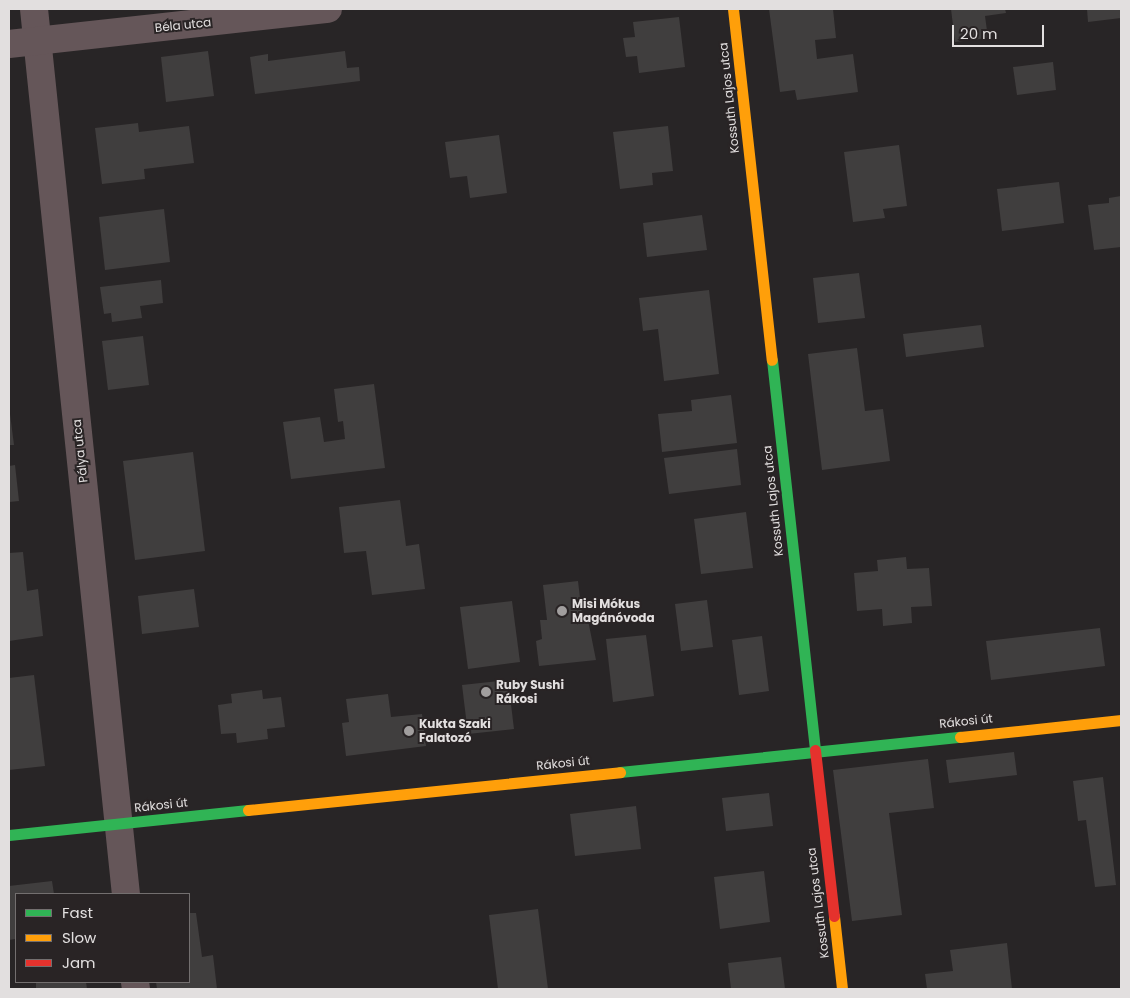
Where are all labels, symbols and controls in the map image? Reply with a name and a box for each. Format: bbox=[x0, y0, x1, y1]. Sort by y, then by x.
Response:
street label: Béla utca bbox=[154, 15, 212, 35]
scale bar bbox=[955, 15, 1048, 47]
text: 20 m bbox=[960, 23, 998, 44]
street label: Kossuth Lajos utca bbox=[716, 42, 742, 154]
street label: Pálya utca bbox=[70, 419, 90, 483]
street label: Kossuth Lajos utca bbox=[760, 445, 786, 557]
place label: Misi Mókus Magánóvoda bbox=[572, 597, 655, 625]
marker: Misi Mókus Magánóvoda bbox=[556, 605, 568, 617]
place label: Ruby Sushi Rákosi bbox=[496, 678, 564, 706]
marker: Ruby Sushi Rákosi bbox=[480, 686, 492, 698]
street label: Rákosi út bbox=[939, 711, 993, 731]
place label: Kukta Szaki Falatozó bbox=[419, 717, 491, 745]
marker: Kukta Szaki Falatozó bbox=[403, 725, 415, 737]
street label: Rákosi út bbox=[536, 753, 590, 773]
street label: Rákosi út bbox=[134, 795, 188, 815]
street label: Kossuth Lajos utca bbox=[804, 847, 832, 959]
legend bbox=[15, 893, 190, 983]
text: Fast bbox=[62, 902, 93, 923]
text: Slow bbox=[62, 927, 96, 948]
text: Jam bbox=[62, 952, 96, 973]

